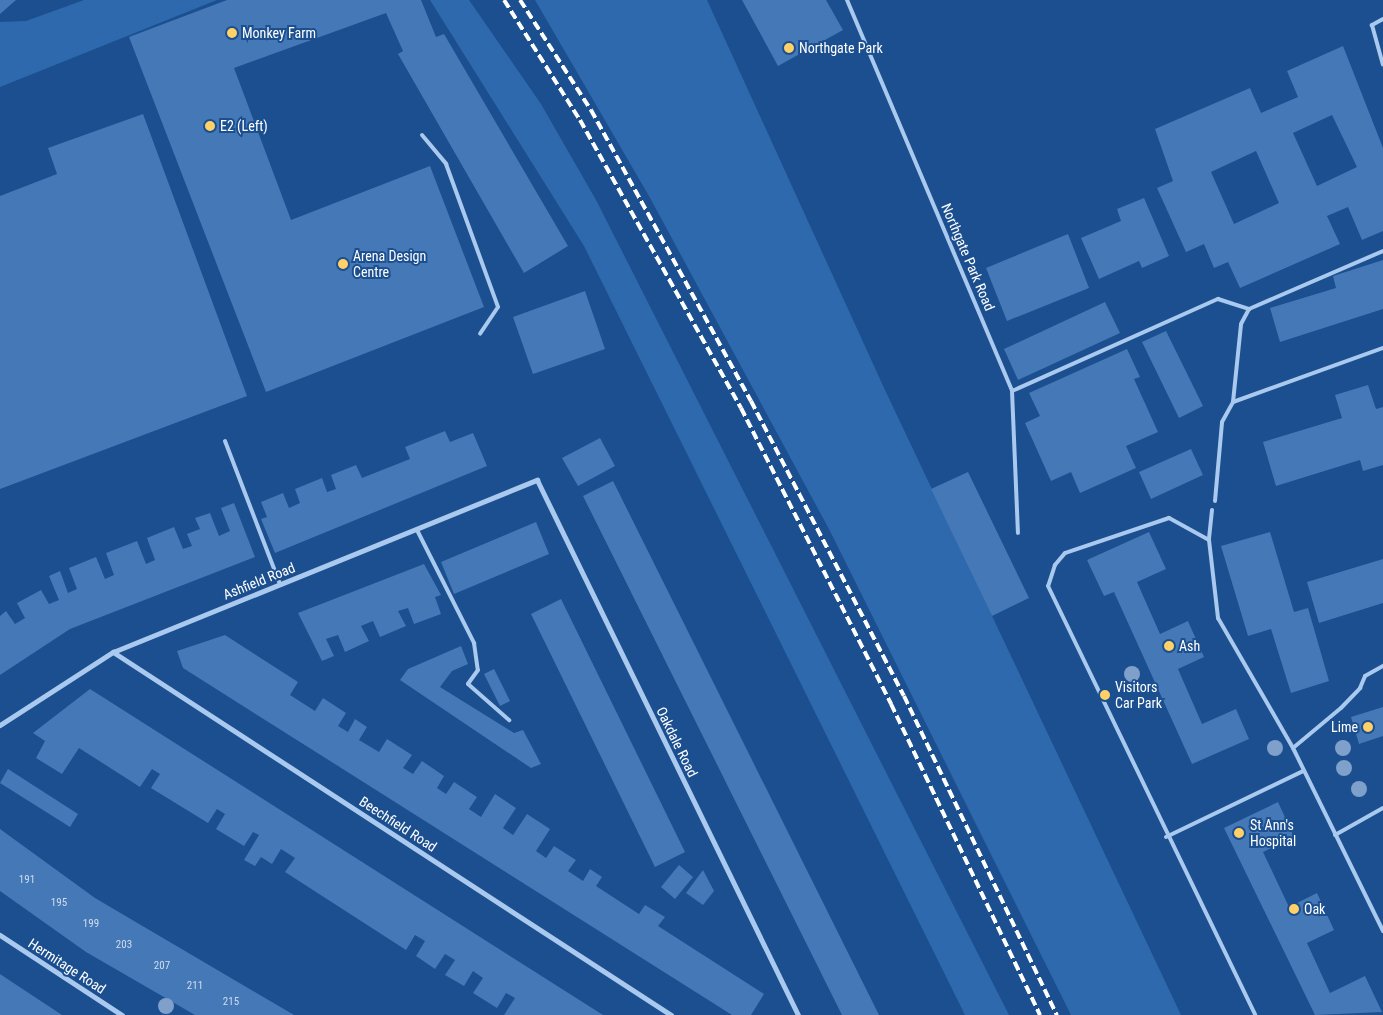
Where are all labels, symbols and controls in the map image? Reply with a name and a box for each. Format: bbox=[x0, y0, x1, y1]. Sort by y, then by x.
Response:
place label: Monkey Farm bbox=[242, 25, 316, 41]
marker: Monkey Farm bbox=[226, 27, 238, 39]
place label: Northgate Park bbox=[799, 40, 883, 56]
marker: Northgate Park bbox=[783, 42, 795, 54]
place label: E2 (Left) bbox=[220, 118, 268, 134]
marker: E2 (Left) bbox=[204, 120, 216, 132]
street label: Northgate Park Road bbox=[938, 201, 998, 313]
place label: Arena Design Centre bbox=[353, 248, 426, 280]
marker: Arena Design Centre bbox=[337, 258, 349, 270]
street label: Ashfield Road bbox=[221, 559, 297, 603]
place label: Ash bbox=[1179, 638, 1200, 654]
marker: Ash bbox=[1163, 640, 1175, 652]
place label: Visitors Car Park bbox=[1115, 679, 1162, 712]
marker: Visitors Car Park bbox=[1099, 689, 1111, 701]
street label: Oakdale Road bbox=[653, 704, 701, 780]
place label: Lime bbox=[1331, 719, 1358, 735]
marker: Lime bbox=[1362, 721, 1374, 733]
street label: Beechfield Road bbox=[356, 793, 440, 855]
place label: St Ann's Hospital bbox=[1250, 817, 1296, 850]
marker: St Ann's Hospital bbox=[1232, 826, 1246, 840]
house number: 191 bbox=[19, 873, 35, 887]
house number: 195 bbox=[51, 896, 67, 910]
place label: Oak bbox=[1304, 901, 1325, 917]
marker: Oak bbox=[1288, 903, 1300, 915]
house number: 199 bbox=[83, 917, 99, 931]
street label: Hermitage Road bbox=[25, 935, 109, 997]
house number: 203 bbox=[116, 938, 132, 952]
house number: 207 bbox=[154, 959, 170, 973]
house number: 211 bbox=[187, 979, 203, 993]
house number: 215 bbox=[223, 995, 239, 1009]

